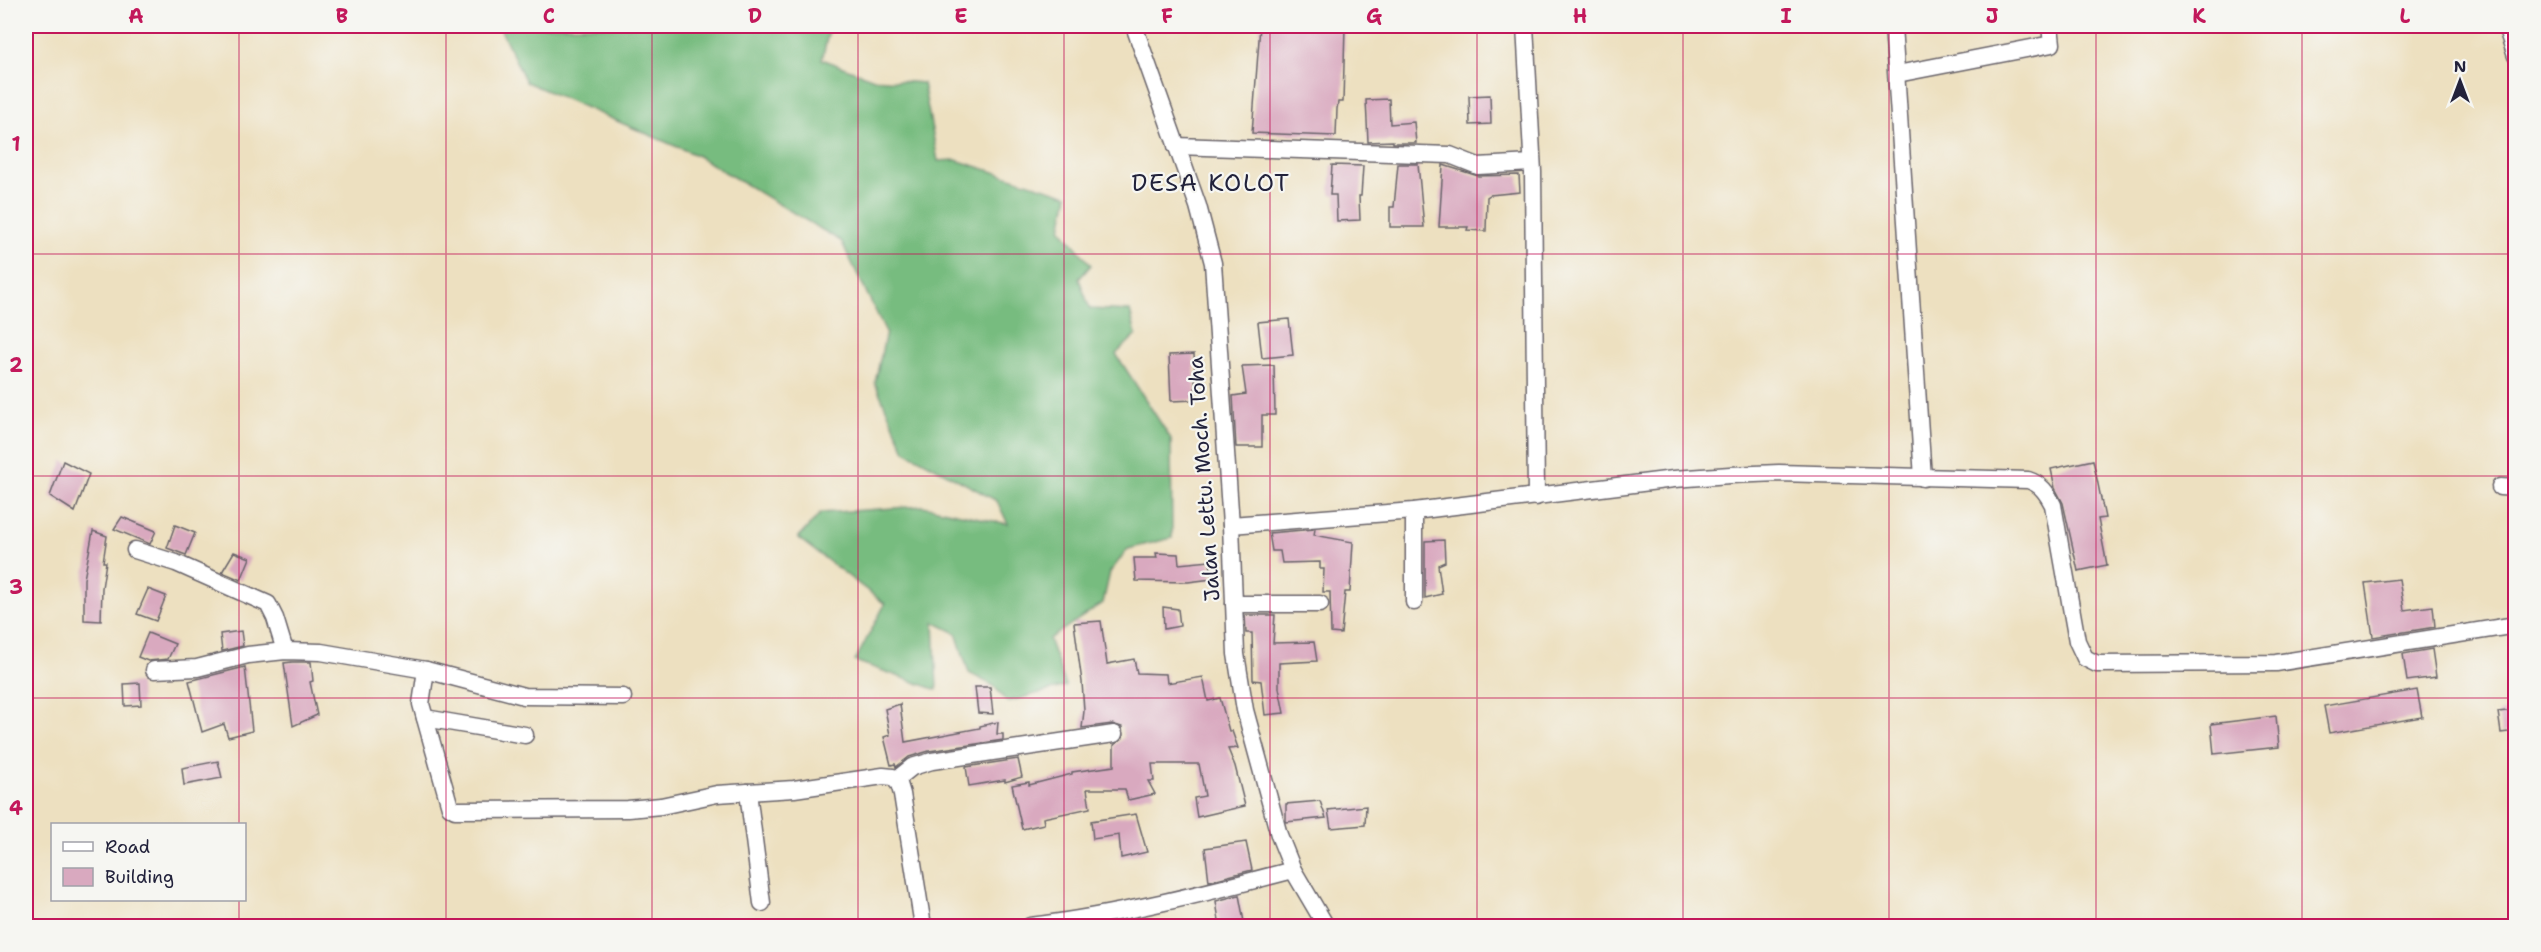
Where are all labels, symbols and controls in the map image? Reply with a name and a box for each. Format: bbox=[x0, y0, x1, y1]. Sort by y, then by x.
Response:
text: A bbox=[128, 3, 144, 29]
text: B bbox=[336, 3, 348, 29]
text: C bbox=[543, 3, 555, 29]
text: D bbox=[748, 3, 762, 29]
text: E bbox=[954, 3, 968, 29]
text: F bbox=[1161, 3, 1173, 29]
text: G bbox=[1366, 3, 1382, 29]
text: H bbox=[1573, 3, 1587, 29]
text: I bbox=[1780, 3, 1792, 29]
text: J bbox=[1986, 3, 1999, 29]
text: K bbox=[2192, 3, 2206, 29]
text: L bbox=[2400, 3, 2411, 29]
north arrow bbox=[2430, 51, 2490, 111]
text: N bbox=[2454, 56, 2466, 77]
text: 1 bbox=[11, 131, 21, 157]
district label: DESA KOLOT bbox=[1131, 167, 1291, 199]
text: 2 bbox=[9, 352, 23, 378]
street label: Jalan Lettu. Moch. Toha bbox=[1181, 356, 1227, 602]
text: 3 bbox=[9, 574, 23, 600]
text: 4 bbox=[9, 795, 23, 821]
legend bbox=[51, 823, 246, 901]
text: Road bbox=[105, 835, 150, 859]
text: Building bbox=[105, 865, 174, 889]

